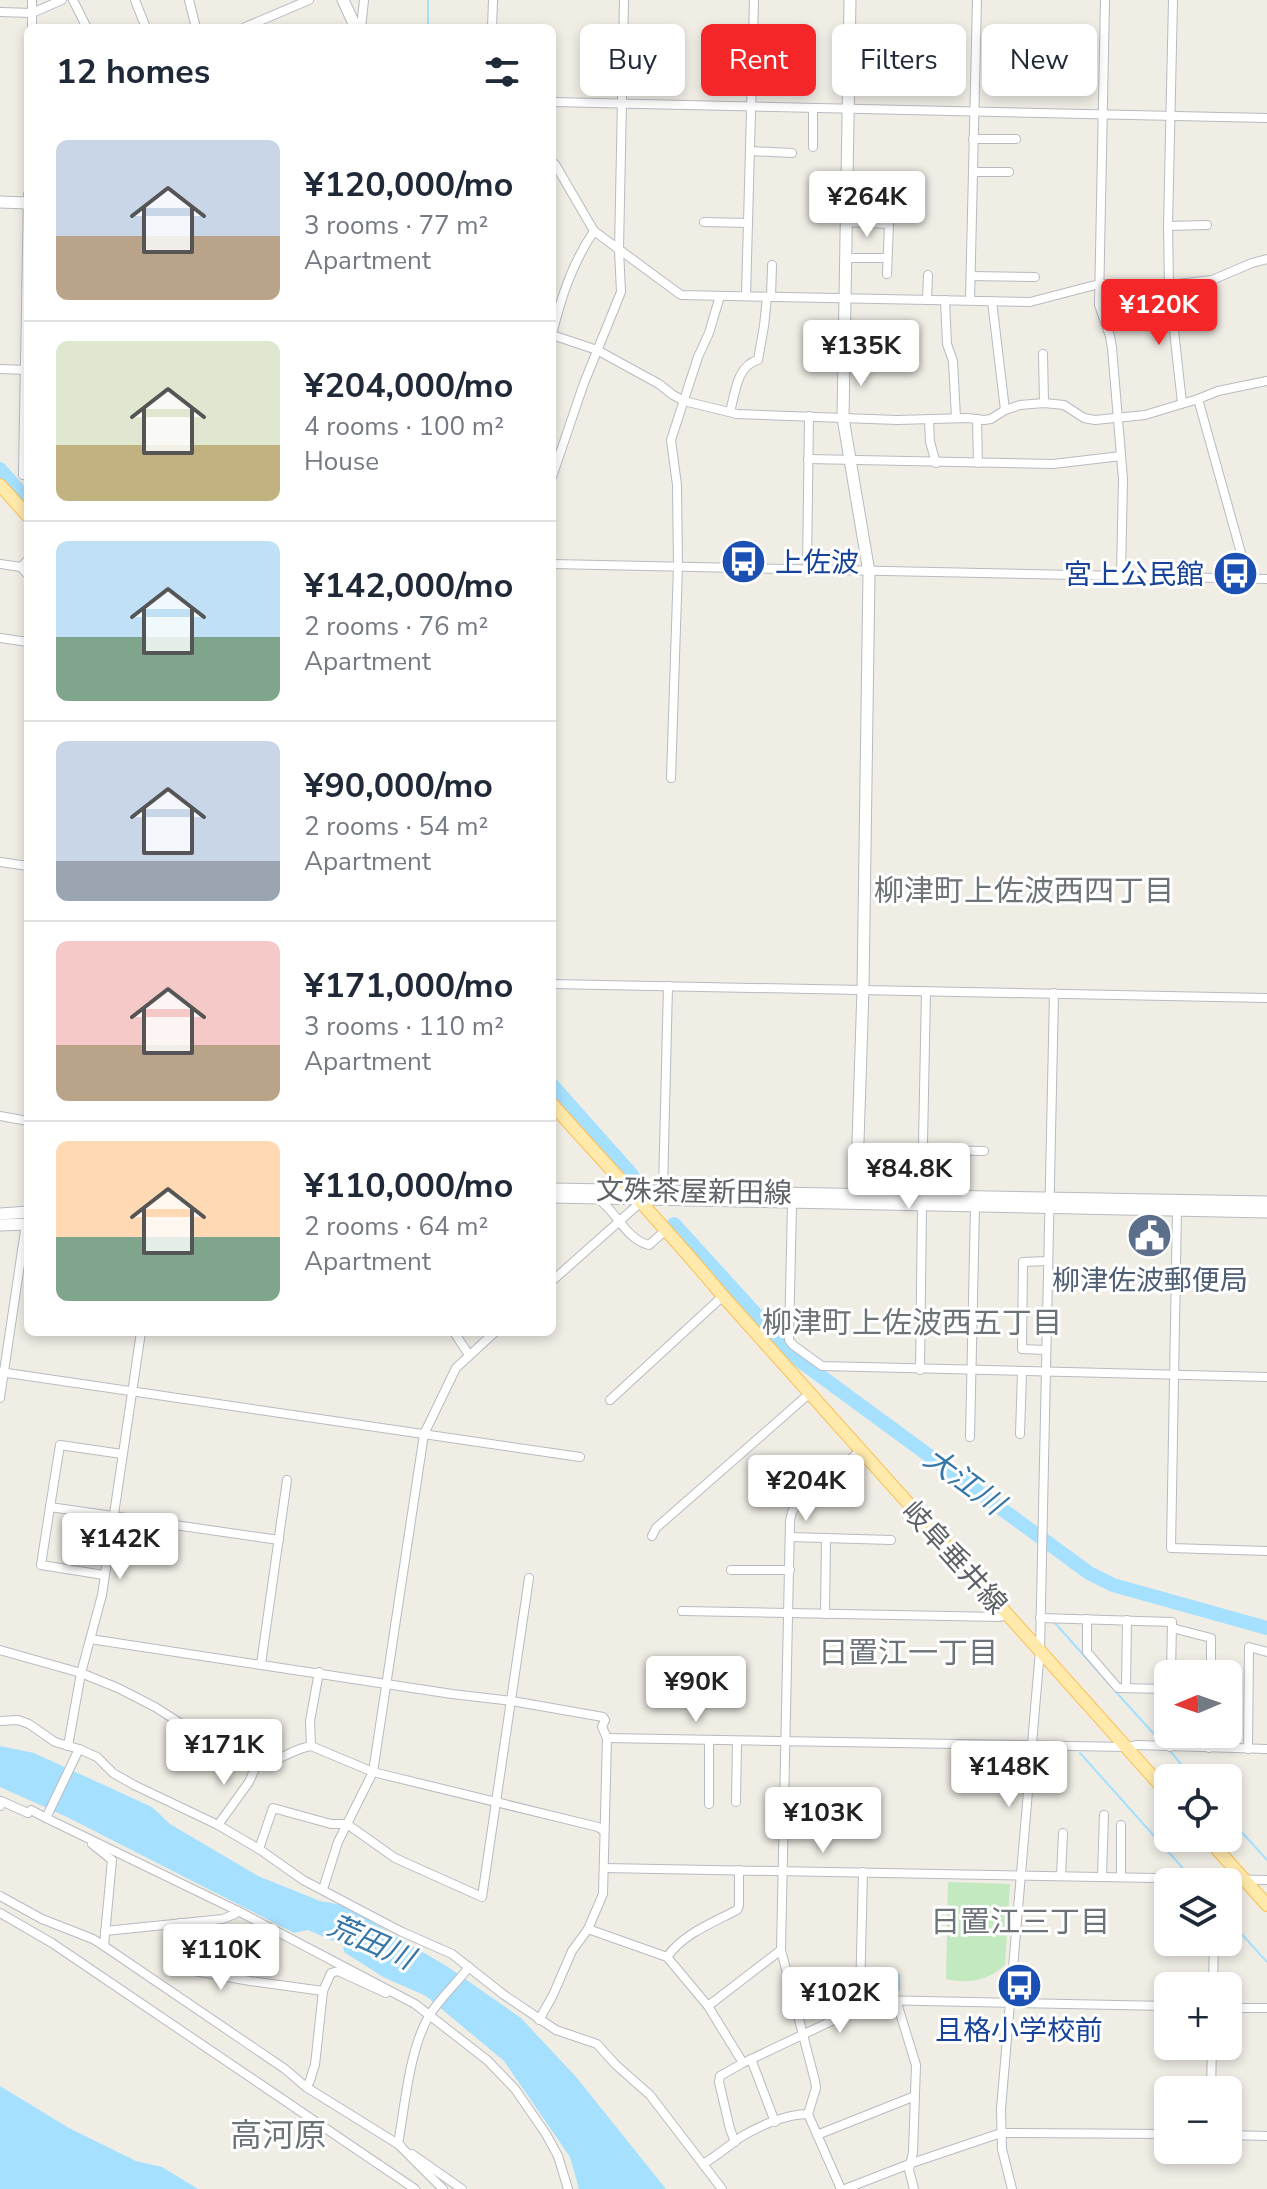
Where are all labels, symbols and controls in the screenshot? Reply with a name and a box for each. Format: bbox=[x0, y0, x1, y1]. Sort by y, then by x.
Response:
chip: Buy bbox=[580, 24, 685, 96]
chip: Rent bbox=[701, 24, 816, 96]
chip: Filters bbox=[832, 24, 966, 96]
chip: New bbox=[982, 24, 1097, 96]
text: 12 homes bbox=[56, 49, 210, 95]
icon: filters bbox=[480, 50, 524, 94]
text: ¥120,000/mo bbox=[304, 162, 513, 208]
pin: ¥264K bbox=[811, 171, 923, 239]
icon: home bbox=[120, 172, 216, 268]
text: ¥264K bbox=[827, 179, 907, 214]
text: 3 rooms · 77 m² bbox=[304, 208, 488, 243]
text: Apartment bbox=[304, 243, 431, 278]
pin: ¥120K bbox=[1103, 279, 1215, 347]
text: ¥120K bbox=[1119, 287, 1199, 322]
pin: ¥135K bbox=[805, 320, 917, 388]
text: ¥135K bbox=[821, 328, 901, 363]
text: ¥204,000/mo bbox=[304, 363, 513, 409]
icon: home bbox=[120, 373, 216, 469]
text: 4 rooms · 100 m² bbox=[304, 409, 504, 444]
text: House bbox=[304, 444, 379, 479]
bus stop icon: 上佐波 bbox=[720, 538, 768, 586]
place label: 上佐波 bbox=[775, 544, 859, 582]
bus stop icon: 宮上公民館 bbox=[1211, 550, 1259, 598]
place label: 宮上公民館 bbox=[1064, 556, 1204, 594]
text: ¥142,000/mo bbox=[304, 563, 513, 609]
icon: home bbox=[120, 573, 216, 669]
text: 2 rooms · 76 m² bbox=[304, 609, 488, 644]
text: Apartment bbox=[304, 644, 431, 679]
text: ¥90,000/mo bbox=[304, 763, 493, 809]
icon: home bbox=[120, 773, 216, 869]
text: 2 rooms · 54 m² bbox=[304, 809, 488, 844]
text: Apartment bbox=[304, 844, 431, 879]
district label: 柳津町上佐波西四丁目 bbox=[874, 871, 1174, 912]
text: ¥171,000/mo bbox=[304, 963, 513, 1009]
icon: home bbox=[120, 973, 216, 1069]
text: 3 rooms · 110 m² bbox=[304, 1009, 504, 1044]
text: Apartment bbox=[304, 1044, 431, 1079]
pin: ¥84.8K bbox=[844, 1143, 974, 1211]
text: ¥84.8K bbox=[866, 1151, 952, 1186]
text: ¥110,000/mo bbox=[304, 1163, 513, 1209]
street label: 文殊茶屋新田線 bbox=[596, 1171, 792, 1213]
icon: home bbox=[120, 1173, 216, 1269]
text: 2 rooms · 64 m² bbox=[304, 1209, 488, 1244]
public building icon: 柳津佐波郵便局 bbox=[1126, 1212, 1174, 1260]
text: Apartment bbox=[304, 1244, 431, 1279]
place label: 柳津佐波郵便局 bbox=[1052, 1262, 1248, 1300]
district label: 柳津町上佐波西五丁目 bbox=[762, 1303, 1062, 1344]
water label: 大江川 bbox=[915, 1438, 1015, 1526]
pin: ¥204K bbox=[750, 1455, 862, 1523]
text: ¥204K bbox=[766, 1463, 846, 1498]
street label: 岐阜垂井線 bbox=[893, 1493, 1015, 1622]
pin: ¥142K bbox=[64, 1513, 176, 1581]
text: ¥142K bbox=[80, 1521, 160, 1556]
district label: 日置江一丁目 bbox=[818, 1633, 998, 1674]
pin: ¥90K bbox=[649, 1656, 743, 1724]
north arrow bbox=[1154, 1660, 1242, 1748]
map controls bbox=[1154, 1660, 1242, 2164]
text: ¥90K bbox=[664, 1664, 728, 1699]
pin: ¥171K bbox=[168, 1719, 280, 1787]
text: ¥171K bbox=[184, 1727, 264, 1762]
pin: ¥148K bbox=[953, 1741, 1065, 1809]
text: ¥148K bbox=[969, 1749, 1049, 1784]
button: locate bbox=[1154, 1764, 1242, 1852]
pin: ¥103K bbox=[767, 1787, 879, 1855]
text: ¥103K bbox=[783, 1795, 863, 1830]
button: layers bbox=[1154, 1868, 1242, 1956]
district label: 日置江三丁目 bbox=[930, 1902, 1110, 1943]
water label: 荒田川 bbox=[321, 1905, 423, 1981]
pin: ¥110K bbox=[165, 1924, 277, 1992]
text: ¥110K bbox=[181, 1932, 261, 1967]
bus stop icon: 且格小学校前 bbox=[995, 1962, 1043, 2010]
pin: ¥102K bbox=[784, 1967, 896, 2035]
button: + bbox=[1154, 1972, 1242, 2060]
text: ¥102K bbox=[800, 1975, 880, 2010]
place label: 且格小学校前 bbox=[935, 2012, 1103, 2050]
button: − bbox=[1154, 2076, 1242, 2164]
district label: 高河原 bbox=[230, 2114, 326, 2157]

